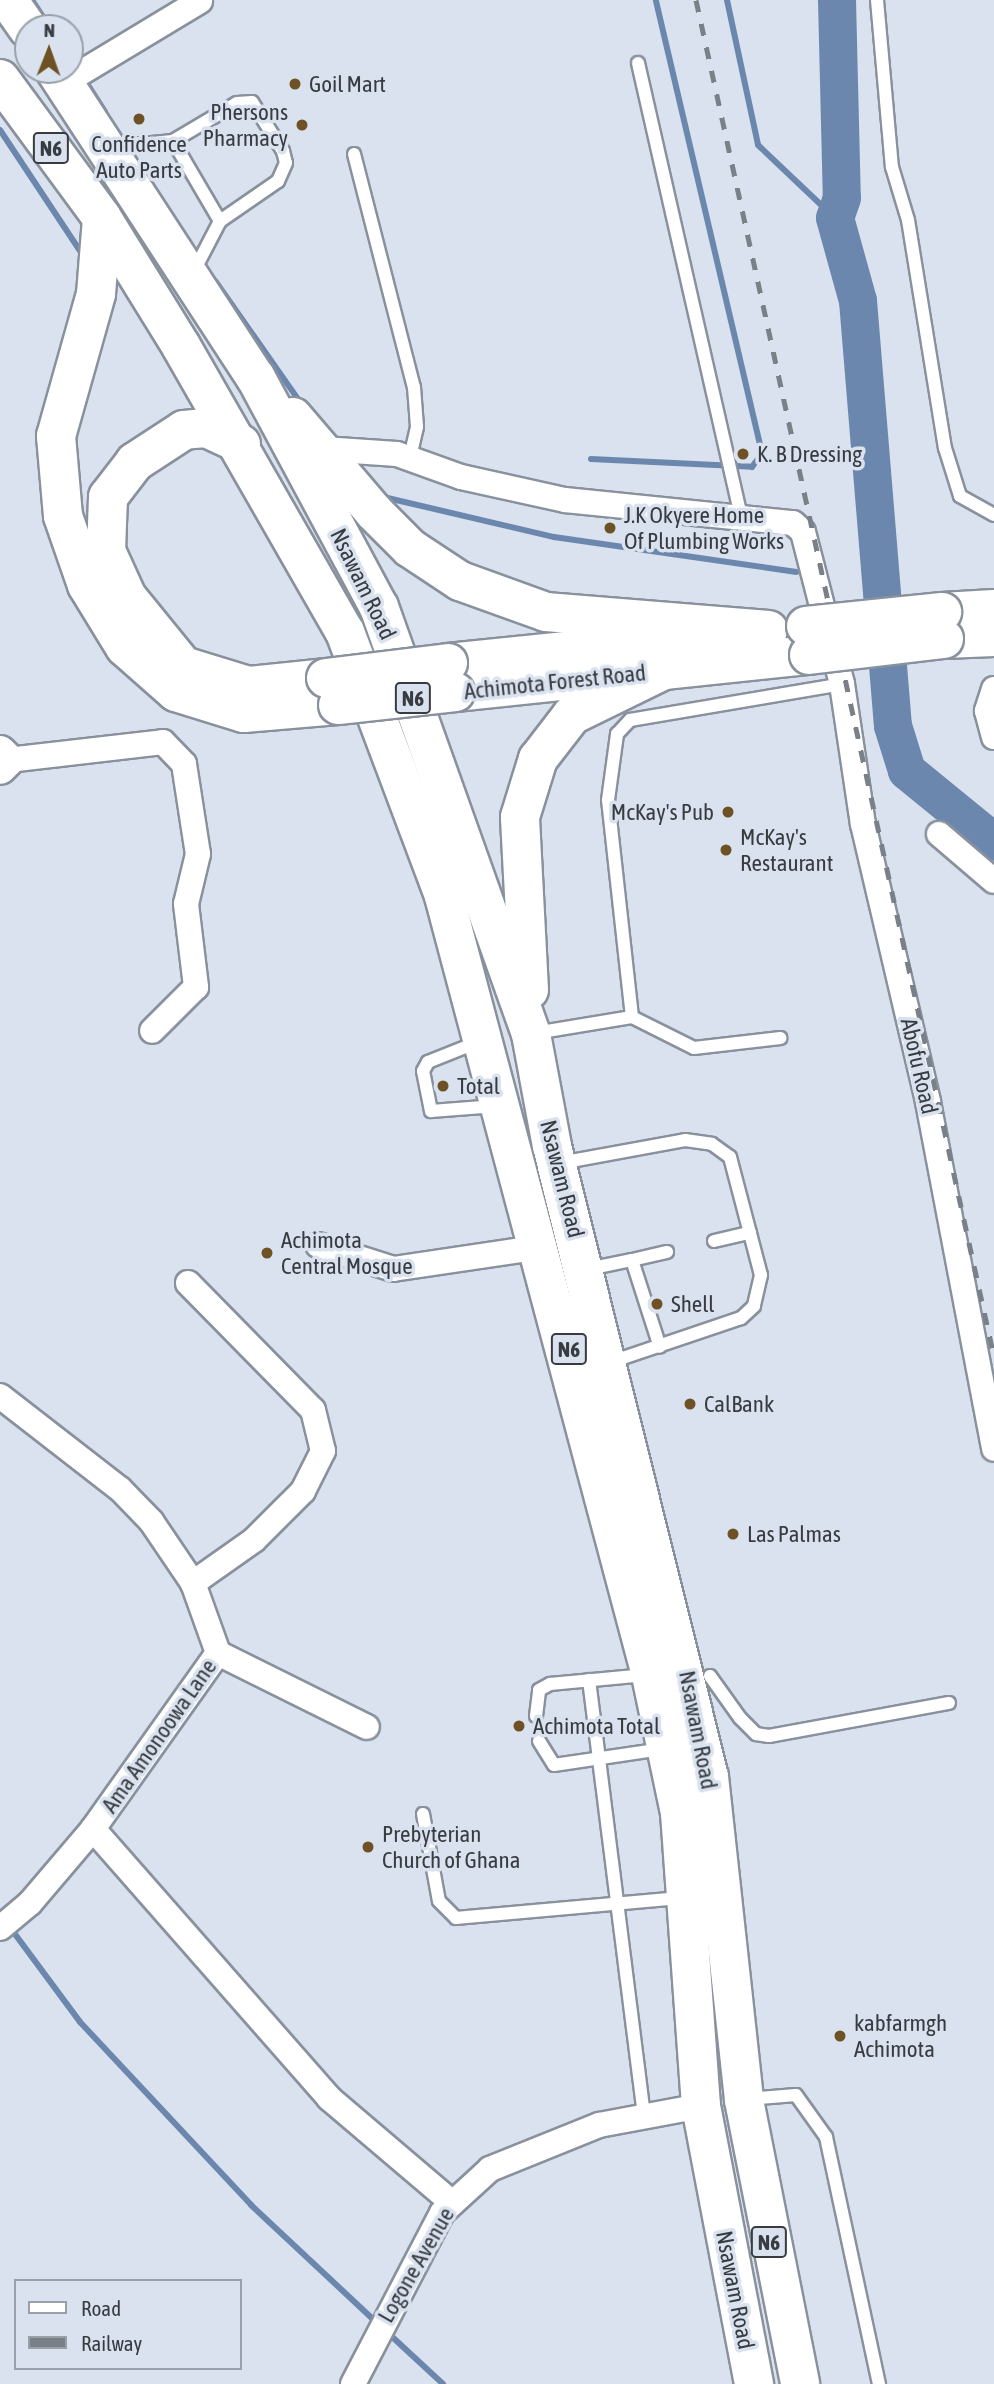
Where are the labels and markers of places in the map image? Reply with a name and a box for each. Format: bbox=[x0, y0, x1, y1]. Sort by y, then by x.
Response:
place label: Goil Mart bbox=[309, 70, 386, 98]
marker: Goil Mart bbox=[287, 76, 303, 92]
place label: Phersons Pharmacy bbox=[203, 98, 288, 152]
marker: Confidence Auto Parts bbox=[131, 111, 147, 127]
marker: Phersons Pharmacy bbox=[294, 117, 310, 133]
place label: Confidence Auto Parts bbox=[91, 130, 187, 184]
place label: K. B Dressing bbox=[757, 440, 862, 468]
marker: K. B Dressing bbox=[735, 446, 751, 462]
place label: J.K Okyere Home Of Plumbing Works bbox=[624, 501, 784, 555]
marker: J.K Okyere Home Of Plumbing Works bbox=[602, 520, 618, 536]
place label: McKay's Pub bbox=[611, 798, 714, 826]
marker: McKay's Pub bbox=[720, 804, 736, 820]
place label: McKay's Restaurant bbox=[740, 823, 833, 877]
marker: McKay's Restaurant bbox=[718, 842, 734, 858]
place label: Total bbox=[457, 1072, 500, 1100]
marker: Total bbox=[435, 1078, 451, 1094]
place label: Achimota Central Mosque bbox=[281, 1226, 413, 1280]
marker: Achimota Central Mosque bbox=[259, 1245, 275, 1261]
place label: Shell bbox=[671, 1290, 714, 1318]
marker: Shell bbox=[649, 1296, 665, 1312]
place label: CalBank bbox=[704, 1390, 774, 1418]
marker: CalBank bbox=[682, 1396, 698, 1412]
place label: Las Palmas bbox=[747, 1520, 841, 1548]
marker: Las Palmas bbox=[725, 1526, 741, 1542]
place label: Achimota Total bbox=[533, 1712, 660, 1740]
marker: Achimota Total bbox=[511, 1718, 527, 1734]
place label: Prebyterian Church of Ghana bbox=[382, 1820, 520, 1874]
marker: Prebyterian Church of Ghana bbox=[360, 1839, 376, 1855]
place label: kabfarmgh Achimota bbox=[854, 2009, 947, 2063]
marker: kabfarmgh Achimota bbox=[832, 2028, 848, 2044]

